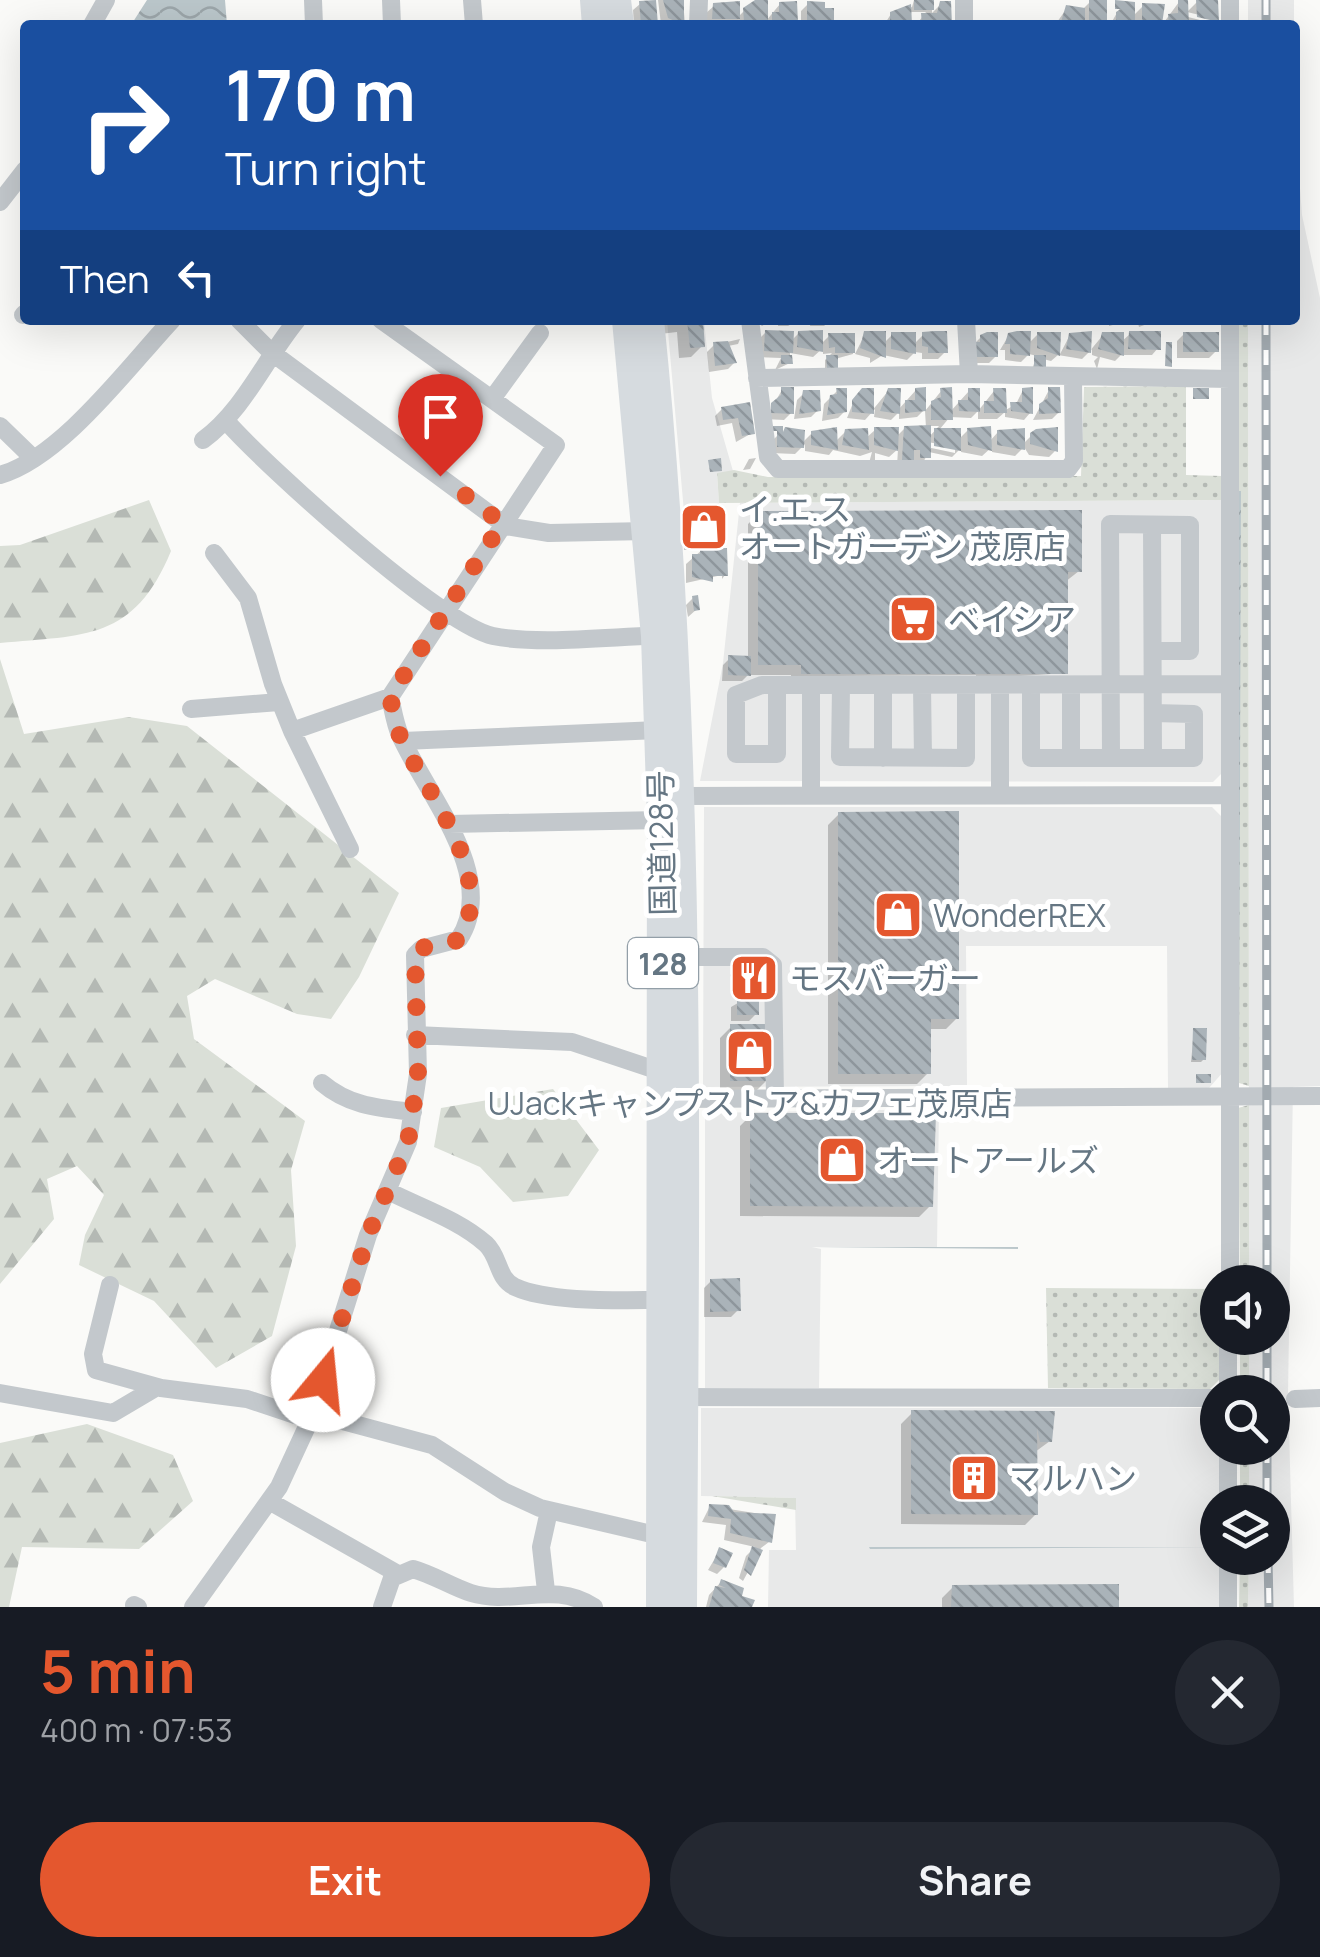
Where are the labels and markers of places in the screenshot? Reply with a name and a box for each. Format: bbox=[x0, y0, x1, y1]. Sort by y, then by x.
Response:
pin bbox=[398, 374, 483, 477]
place label: イ.エ.ス オートガーデン 茂原店 bbox=[739, 487, 1065, 568]
shop icon: イ.エ.ス オートガーデン 茂原店 bbox=[678, 501, 730, 553]
supermarket icon: ベイシア bbox=[887, 593, 939, 645]
place label: ベイシア bbox=[948, 597, 1076, 641]
shop icon: WonderREX bbox=[872, 889, 924, 941]
place label: WonderREX bbox=[933, 893, 1106, 937]
restaurant icon: モスバーガー bbox=[728, 952, 780, 1004]
place label: モスバーガー bbox=[789, 956, 981, 1000]
shop icon: UJackキャンプストア&カフェ茂原店 bbox=[724, 1027, 776, 1079]
place label: UJackキャンプストア&カフェ茂原店 bbox=[488, 1081, 1012, 1125]
shop icon: オートアールズ bbox=[816, 1134, 868, 1186]
place label: オートアールズ bbox=[877, 1138, 1099, 1182]
building icon: マルハン bbox=[948, 1452, 1000, 1504]
place label: マルハン bbox=[1009, 1456, 1137, 1500]

